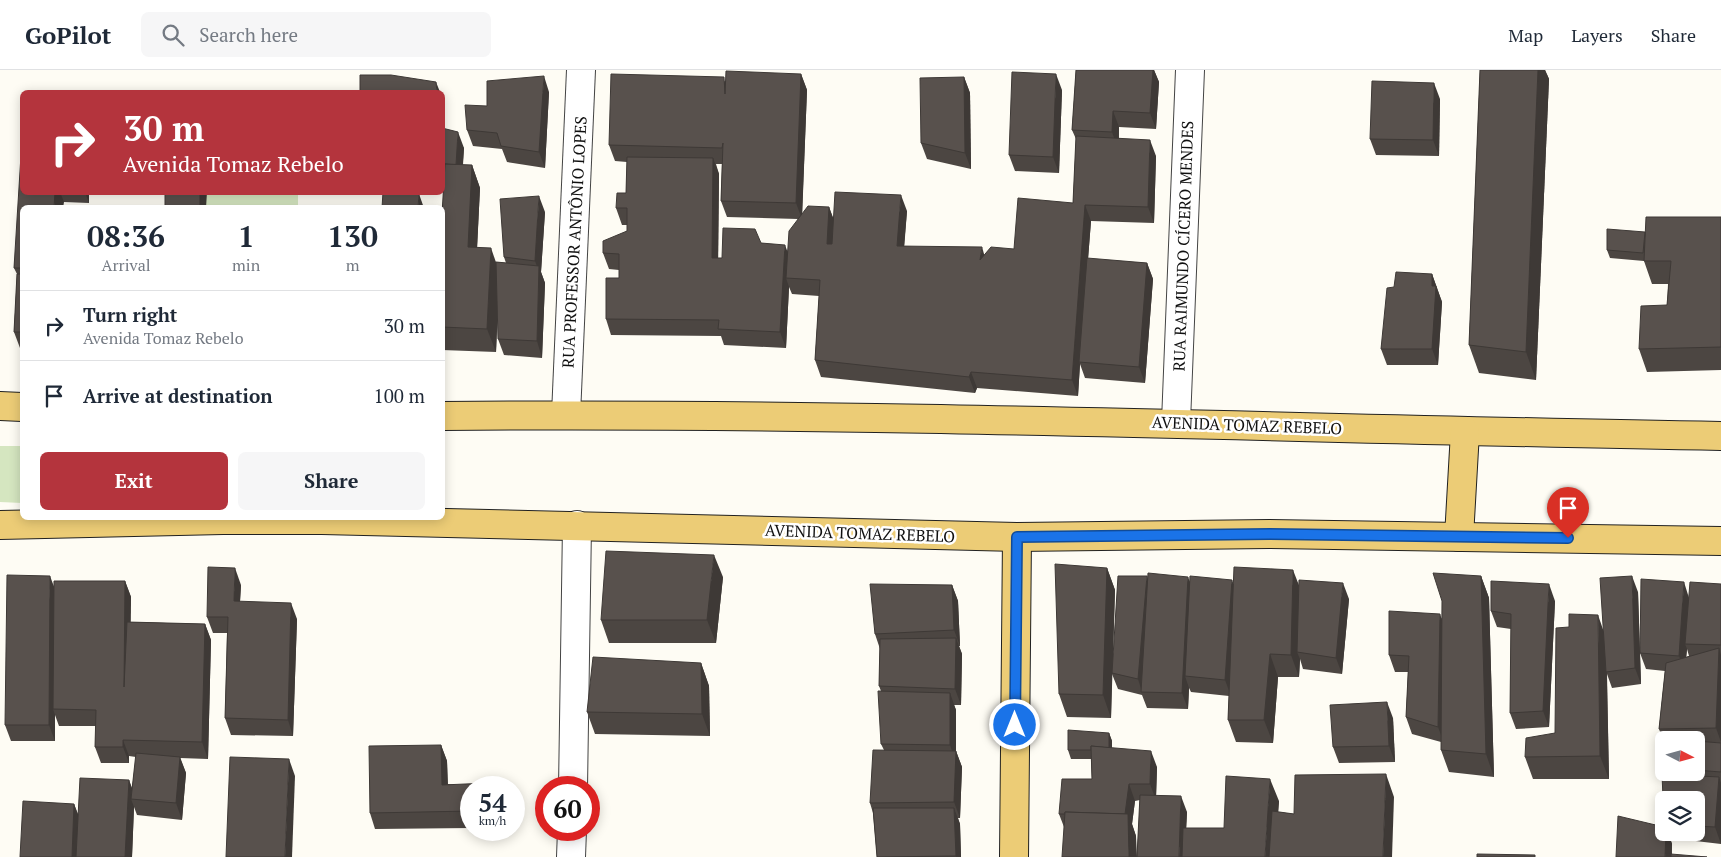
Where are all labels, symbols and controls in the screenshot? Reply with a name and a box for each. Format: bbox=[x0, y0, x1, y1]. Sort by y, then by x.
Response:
search box bbox=[141, 12, 491, 57]
text: GoPilot bbox=[25, 19, 111, 51]
icon: search bbox=[159, 21, 187, 49]
text: Search here bbox=[199, 22, 298, 47]
text: Map bbox=[1508, 23, 1543, 47]
text: Layers bbox=[1571, 23, 1623, 47]
text: Share bbox=[1651, 23, 1696, 47]
text: 30 m bbox=[123, 105, 204, 151]
icon: right bbox=[40, 110, 105, 175]
street label: RUA PROFESSOR ANTÔNIO LOPES bbox=[556, 116, 592, 368]
street label: RUA RAIMUNDO CÍCERO MENDES bbox=[1168, 120, 1198, 372]
text: Avenida Tomaz Rebelo bbox=[123, 149, 344, 178]
text: 08:36 bbox=[87, 216, 165, 256]
text: 1 bbox=[238, 216, 255, 256]
text: 130 bbox=[327, 216, 378, 256]
text: Arrival bbox=[101, 254, 151, 276]
text: min bbox=[232, 254, 260, 276]
text: m bbox=[346, 254, 359, 276]
text: Turn right bbox=[83, 302, 177, 327]
icon: right bbox=[40, 312, 68, 340]
text: 30 m bbox=[384, 313, 425, 338]
text: Avenida Tomaz Rebelo bbox=[83, 327, 244, 349]
icon: arrive bbox=[40, 382, 68, 410]
text: Arrive at destination bbox=[83, 383, 272, 408]
text: 100 m bbox=[374, 383, 425, 408]
street label: AVENIDA TOMAZ REBELO bbox=[1152, 411, 1342, 439]
button: Exit bbox=[40, 452, 228, 510]
button: Share bbox=[238, 452, 425, 510]
pin bbox=[1547, 487, 1589, 538]
icon: arrive bbox=[1554, 494, 1582, 522]
street label: AVENIDA TOMAZ REBELO bbox=[765, 519, 955, 547]
position arrow bbox=[988, 698, 1040, 750]
north arrow bbox=[1655, 731, 1705, 781]
map controls bbox=[1655, 731, 1705, 841]
speed limit sign: 60 bbox=[535, 776, 600, 841]
text: 54 bbox=[478, 786, 507, 819]
button: layers bbox=[1655, 791, 1705, 841]
text: km/h bbox=[479, 813, 506, 828]

